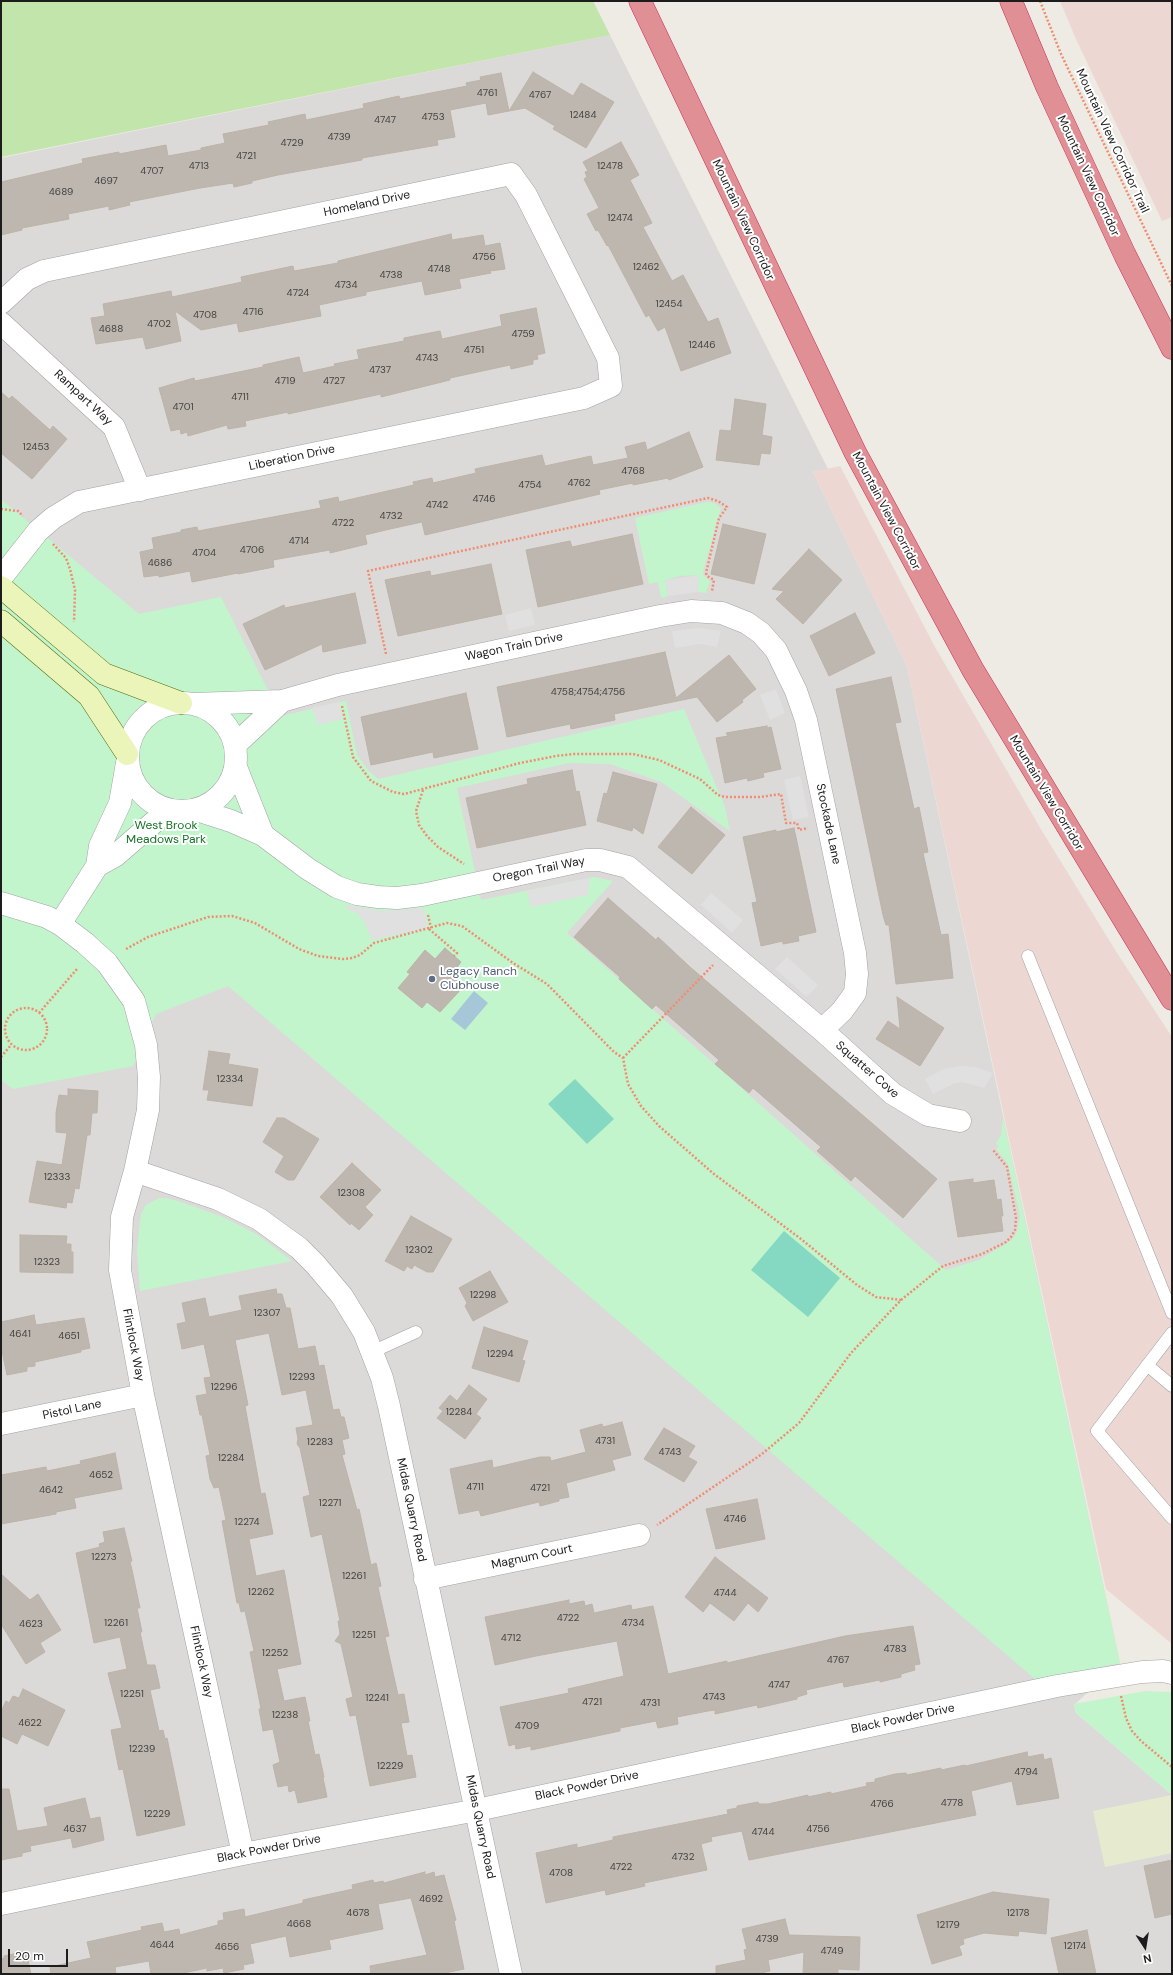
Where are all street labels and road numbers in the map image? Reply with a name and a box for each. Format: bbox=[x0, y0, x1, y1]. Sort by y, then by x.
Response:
street label: Mountain View Corridor Trail bbox=[1072, 67, 1152, 215]
street label: Mountain View Corridor bbox=[1054, 113, 1122, 239]
street label: Mountain View Corridor bbox=[709, 157, 777, 283]
street label: Homeland Drive bbox=[322, 188, 412, 220]
street label: Rampart Way bbox=[51, 367, 115, 429]
street label: Liberation Drive bbox=[248, 442, 336, 474]
street label: Mountain View Corridor bbox=[849, 450, 923, 572]
street label: Wagon Train Drive bbox=[464, 630, 564, 664]
street label: Mountain View Corridor bbox=[1006, 733, 1086, 853]
street label: Stockade Lane bbox=[812, 782, 844, 866]
street label: Oregon Trail Way bbox=[492, 854, 586, 886]
street label: Squatter Cove bbox=[832, 1038, 902, 1102]
street label: Flintlock Way bbox=[119, 1308, 147, 1382]
street label: Pistol Lane bbox=[41, 1397, 103, 1423]
street label: Midas Quarry Road bbox=[393, 1457, 429, 1563]
street label: Magnum Court bbox=[490, 1541, 574, 1573]
street label: Flintlock Way bbox=[186, 1625, 216, 1699]
street label: Black Powder Drive bbox=[850, 1701, 956, 1737]
street label: Black Powder Drive bbox=[534, 1768, 640, 1804]
street label: Midas Quarry Road bbox=[462, 1774, 498, 1880]
street label: Black Powder Drive bbox=[216, 1832, 322, 1866]

